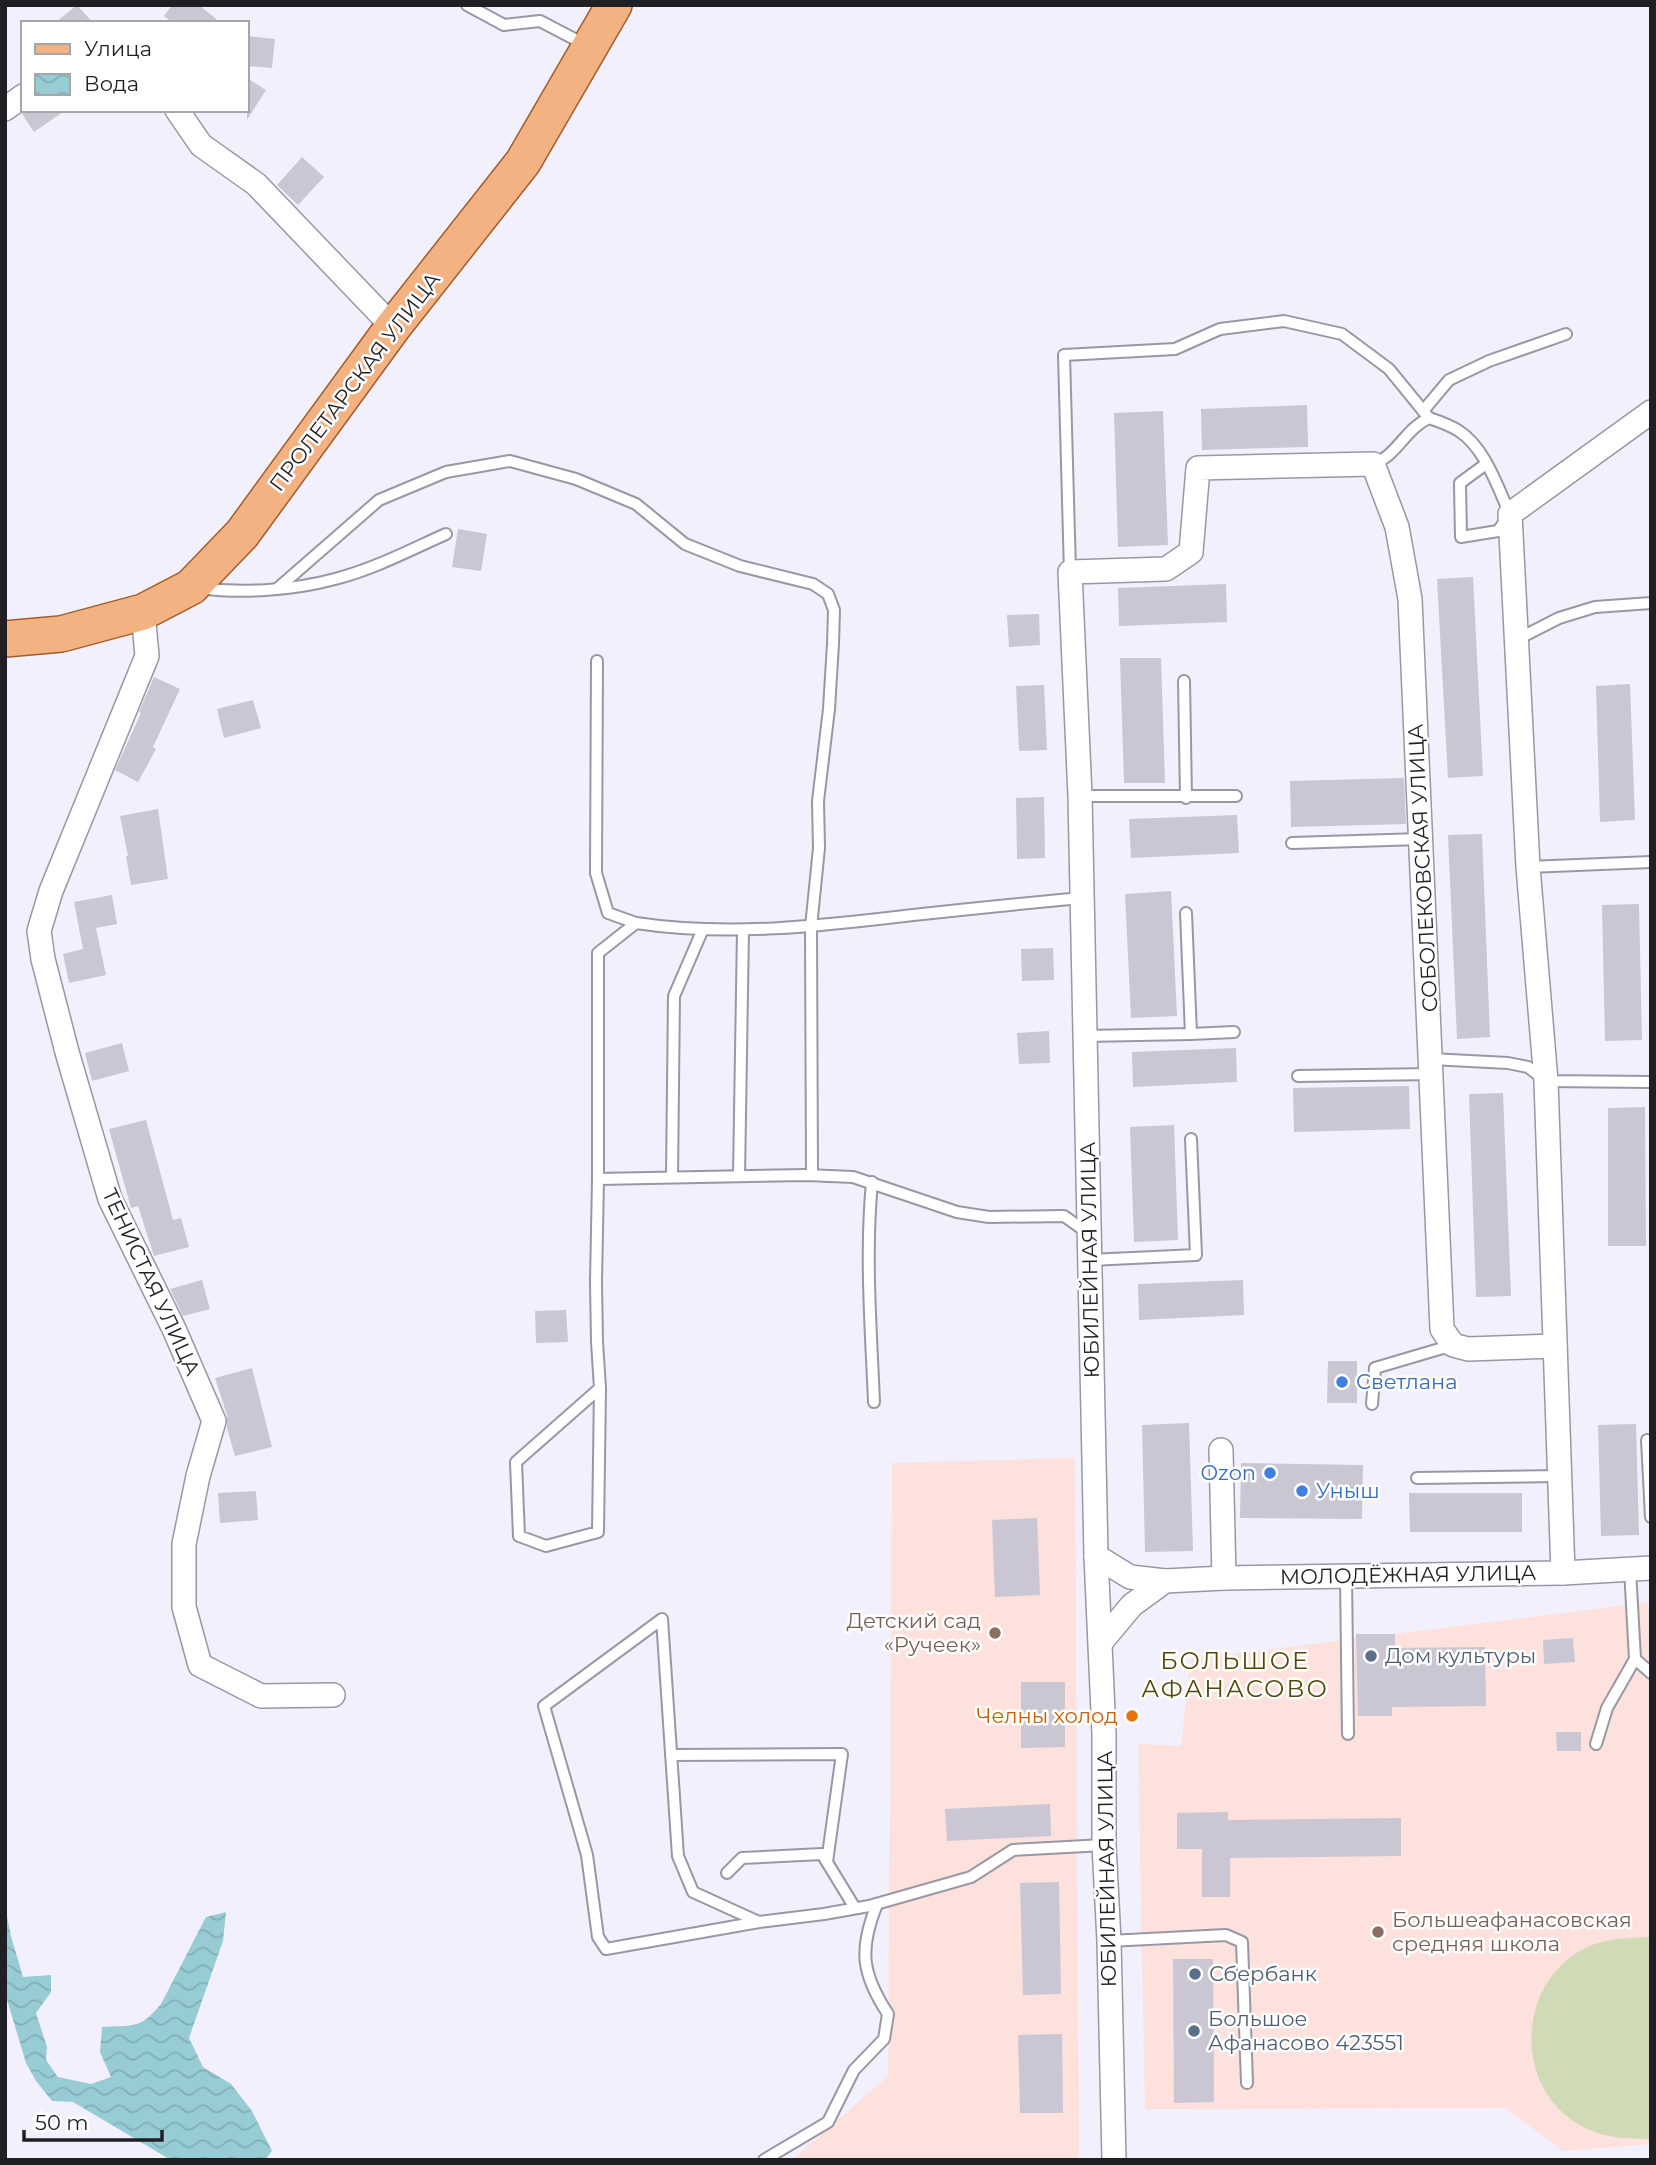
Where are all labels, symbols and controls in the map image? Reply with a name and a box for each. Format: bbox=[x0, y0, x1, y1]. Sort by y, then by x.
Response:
legend bbox=[21, 21, 248, 112]
text: Улица bbox=[84, 36, 152, 61]
text: Вода bbox=[84, 71, 139, 96]
street label: ПРОЛЕТАРСКАЯ УЛИЦА bbox=[264, 267, 445, 496]
street label: СОБОЛЕКОВСКАЯ УЛИЦА bbox=[1402, 723, 1443, 1013]
street label: ЮБИЛЕЙНАЯ УЛИЦА bbox=[1075, 1141, 1104, 1378]
street label: ТЕНИСТАЯ УЛИЦА bbox=[97, 1184, 206, 1380]
place label: Светлана bbox=[1356, 1369, 1458, 1394]
marker: Светлана bbox=[1334, 1374, 1350, 1390]
place label: Ozon bbox=[1200, 1460, 1256, 1485]
marker: Ozon bbox=[1262, 1465, 1278, 1481]
place label: Уныш bbox=[1316, 1478, 1380, 1503]
marker: Уныш bbox=[1294, 1483, 1310, 1499]
street label: МОЛОДЁЖНАЯ УЛИЦА bbox=[1280, 1560, 1537, 1589]
place label: Детский сад «Ручеек» bbox=[847, 1608, 981, 1657]
marker: Детский сад «Ручеек» bbox=[987, 1625, 1003, 1641]
place label: Дом культуры bbox=[1385, 1643, 1536, 1668]
district label: БОЛЬШОЕ АФАНАСОВО bbox=[1141, 1646, 1329, 1703]
marker: Дом культуры bbox=[1363, 1648, 1379, 1664]
place label: Челны холод bbox=[977, 1703, 1118, 1728]
marker: Челны холод bbox=[1124, 1708, 1140, 1724]
street label: ЮБИЛЕЙНАЯ УЛИЦА bbox=[1092, 1750, 1121, 1987]
place label: Большеафанасовская средняя школа bbox=[1392, 1907, 1632, 1956]
marker: Большеафанасовская средняя школа bbox=[1370, 1924, 1386, 1940]
place label: Сбербанк bbox=[1209, 1961, 1317, 1986]
marker: Сбербанк bbox=[1187, 1966, 1203, 1982]
place label: Большое Афанасово 423551 bbox=[1208, 2006, 1404, 2055]
marker: Большое Афанасово 423551 bbox=[1186, 2023, 1202, 2039]
scale bar bbox=[24, 2098, 163, 2142]
text: 50 m bbox=[35, 2110, 89, 2135]

